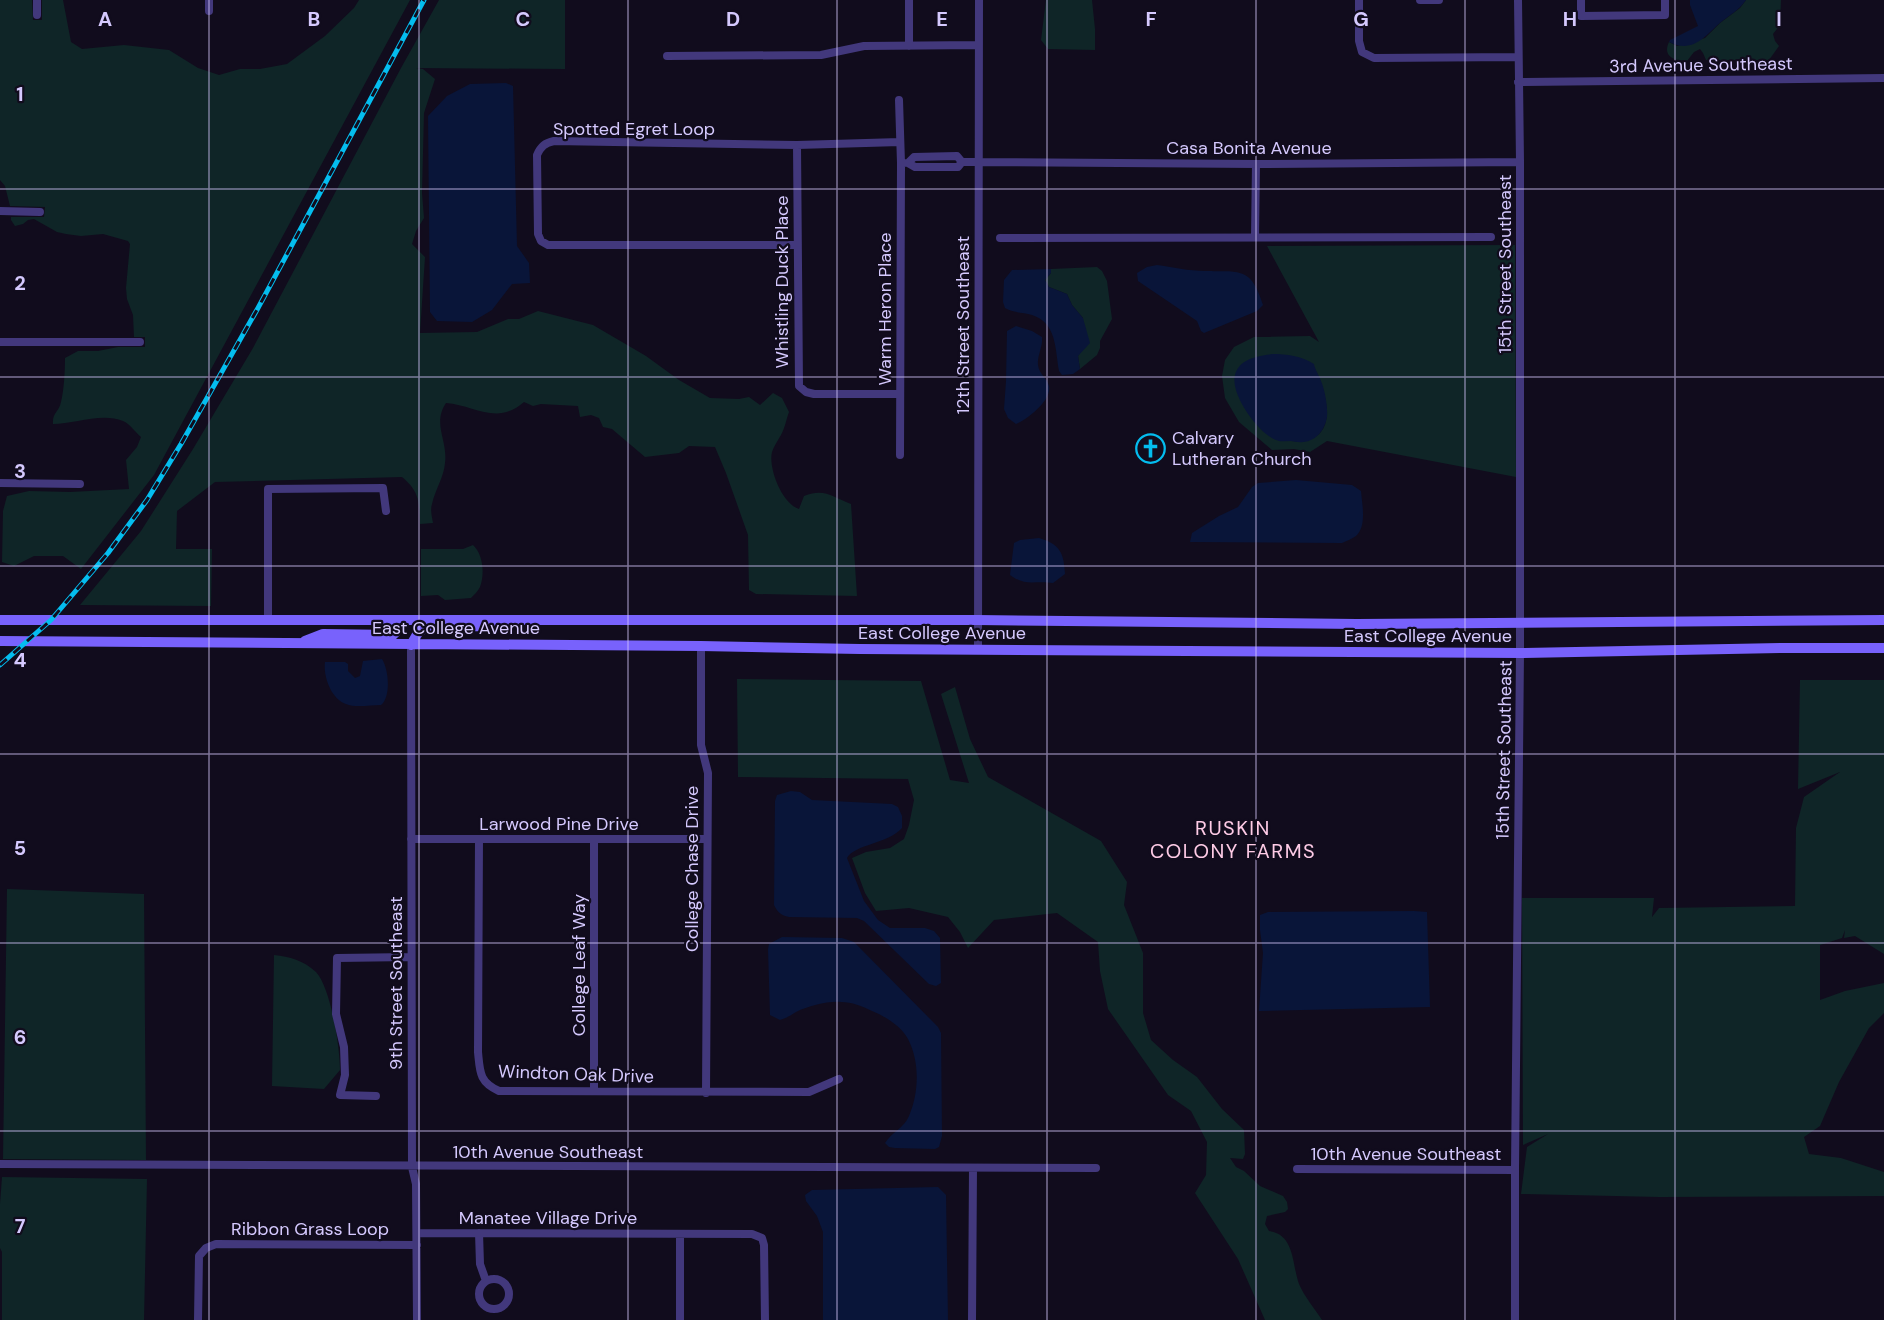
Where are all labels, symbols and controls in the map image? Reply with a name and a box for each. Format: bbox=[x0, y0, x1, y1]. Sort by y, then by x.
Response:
text: A bbox=[98, 6, 112, 32]
text: B bbox=[308, 6, 320, 32]
text: C bbox=[516, 6, 530, 32]
text: D bbox=[726, 6, 740, 32]
text: E bbox=[936, 6, 948, 32]
text: F bbox=[1145, 6, 1157, 32]
text: G bbox=[1353, 6, 1369, 32]
text: H bbox=[1563, 6, 1577, 32]
text: I bbox=[1776, 6, 1782, 32]
street label: 3rd Avenue Southeast bbox=[1609, 51, 1793, 79]
text: 1 bbox=[16, 81, 24, 107]
street label: Spotted Egret Loop bbox=[553, 117, 715, 141]
street label: Casa Bonita Avenue bbox=[1166, 136, 1332, 160]
street label: 15th Street Southeast bbox=[1493, 174, 1517, 354]
street label: Whistling Duck Place bbox=[770, 196, 794, 368]
street label: Warm Heron Place bbox=[873, 232, 897, 386]
street label: 12th Street Southeast bbox=[951, 236, 975, 414]
text: 2 bbox=[14, 270, 26, 296]
place label: Calvary Lutheran Church bbox=[1172, 426, 1312, 471]
church icon: Calvary Lutheran Church bbox=[1135, 432, 1167, 464]
text: 3 bbox=[14, 458, 26, 484]
street label: East College Avenue bbox=[372, 616, 540, 640]
street label: East College Avenue bbox=[858, 621, 1026, 645]
street label: East College Avenue bbox=[1344, 624, 1512, 648]
text: 4 bbox=[14, 647, 27, 673]
street label: 15th Street Southeast bbox=[1490, 660, 1518, 840]
street label: College Chase Drive bbox=[680, 786, 704, 952]
street label: Larwood Pine Drive bbox=[479, 812, 639, 836]
district label: RUSKIN COLONY FARMS bbox=[1150, 815, 1316, 864]
text: 5 bbox=[14, 835, 26, 861]
street label: College Leaf Way bbox=[567, 894, 591, 1036]
street label: 9th Street Southeast bbox=[384, 896, 408, 1070]
text: 6 bbox=[14, 1024, 26, 1050]
street label: Windton Oak Drive bbox=[498, 1059, 654, 1089]
street label: 10th Avenue Southeast bbox=[453, 1140, 643, 1164]
street label: 10th Avenue Southeast bbox=[1311, 1142, 1501, 1166]
street label: Manatee Village Drive bbox=[459, 1206, 637, 1230]
text: 7 bbox=[15, 1213, 26, 1239]
street label: Ribbon Grass Loop bbox=[231, 1217, 389, 1241]

